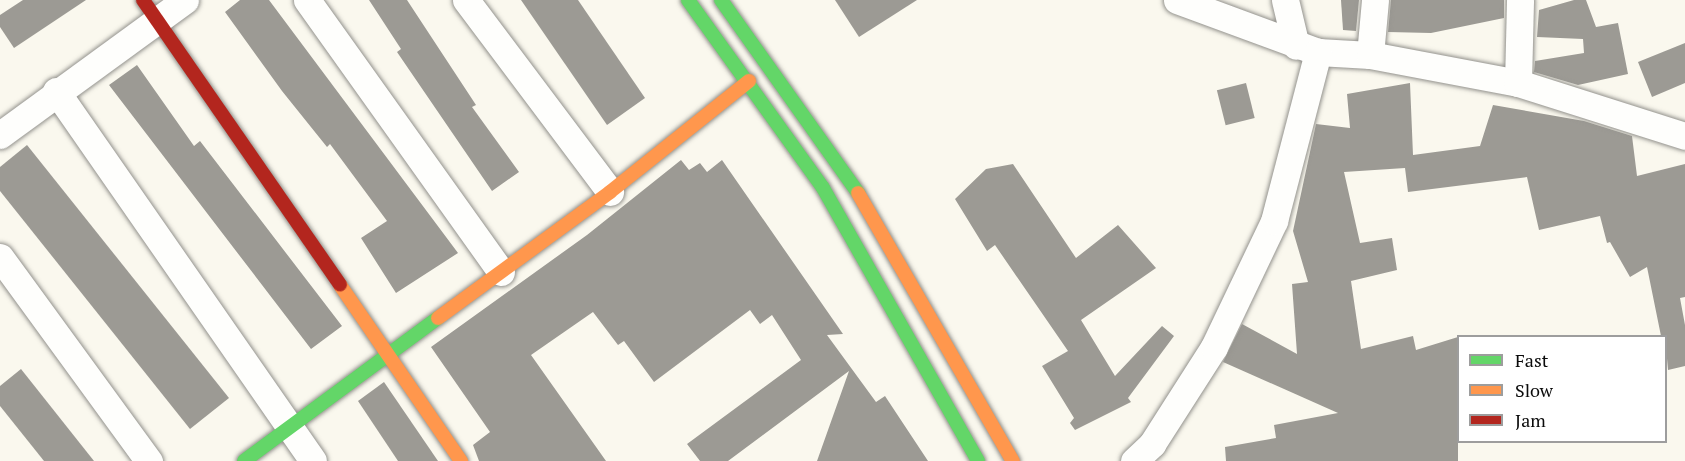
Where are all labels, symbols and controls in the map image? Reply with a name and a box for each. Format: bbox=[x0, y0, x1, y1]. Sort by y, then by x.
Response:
legend bbox=[1457, 335, 1667, 443]
text: Fast bbox=[1515, 348, 1548, 372]
text: Slow bbox=[1515, 378, 1553, 402]
text: Jam bbox=[1515, 408, 1546, 432]

